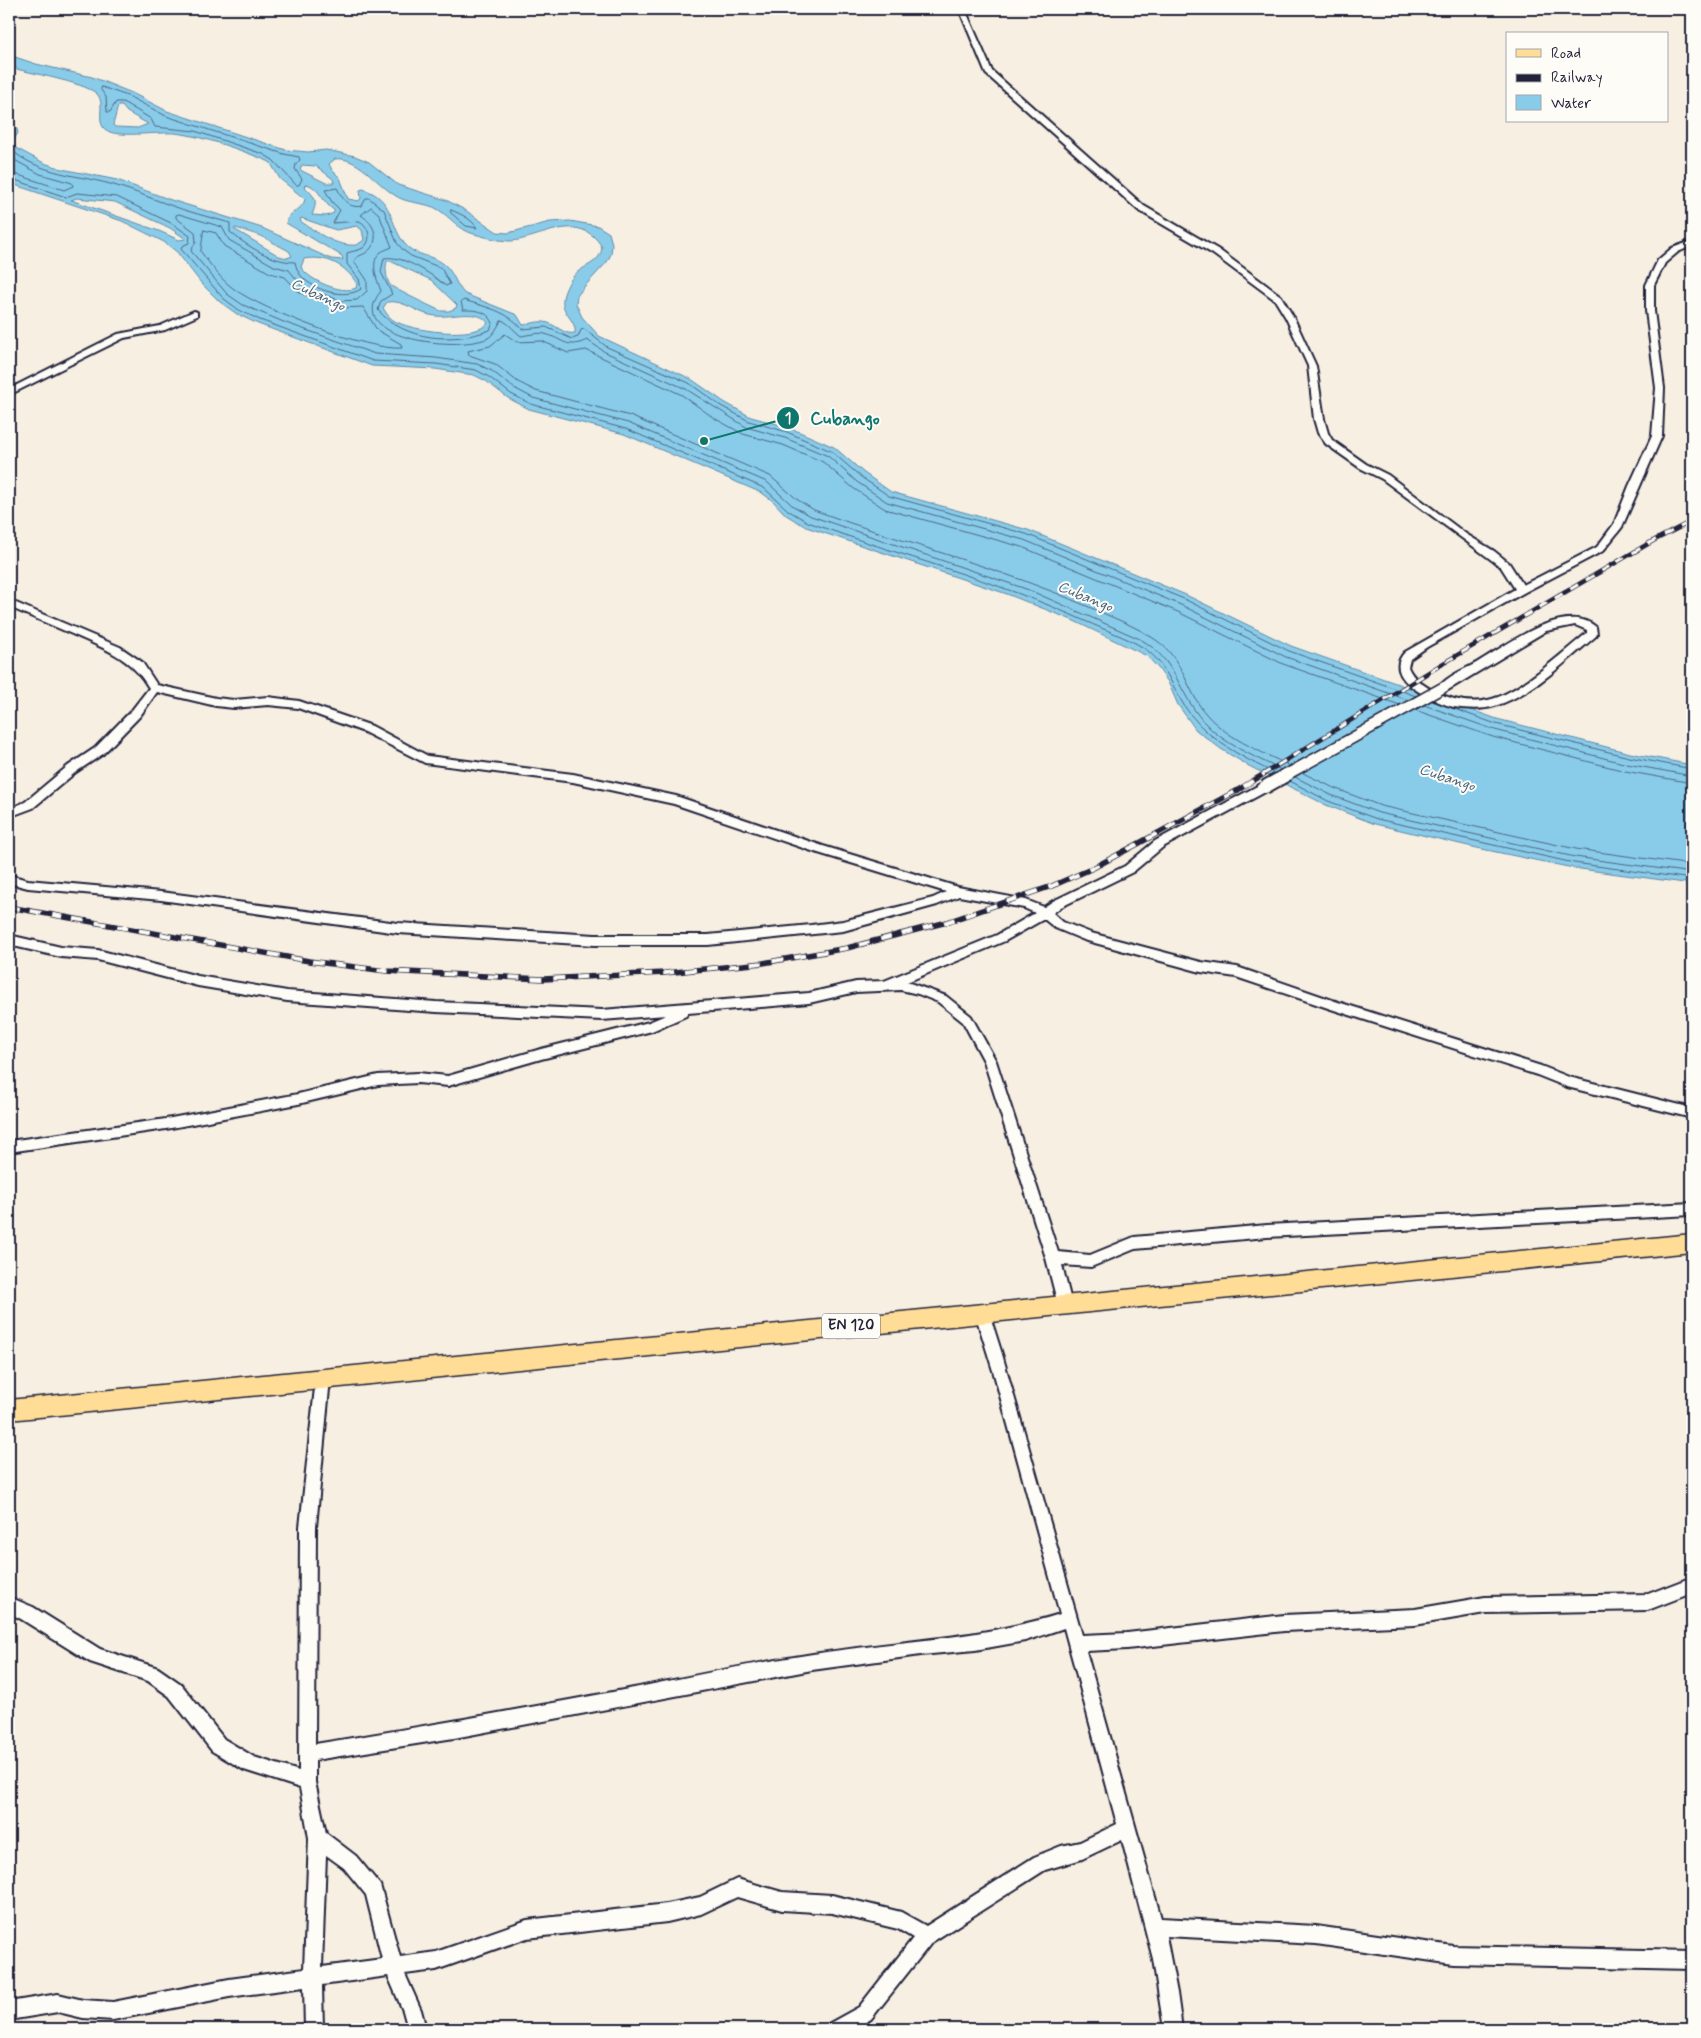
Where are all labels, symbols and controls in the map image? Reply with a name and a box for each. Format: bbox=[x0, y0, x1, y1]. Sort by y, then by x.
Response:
legend bbox=[1506, 32, 1668, 122]
text: Road bbox=[1551, 44, 1581, 64]
text: Railway bbox=[1551, 68, 1603, 88]
text: Water bbox=[1551, 94, 1591, 114]
water label: Cubango bbox=[288, 274, 350, 317]
callout: Cubango bbox=[776, 401, 890, 434]
text: Cubango bbox=[810, 407, 880, 431]
text: 1 bbox=[785, 409, 791, 429]
water label: Cubango bbox=[1054, 577, 1117, 618]
water label: Cubango bbox=[1416, 760, 1479, 797]
road number: EN 120 bbox=[822, 1314, 880, 1338]

